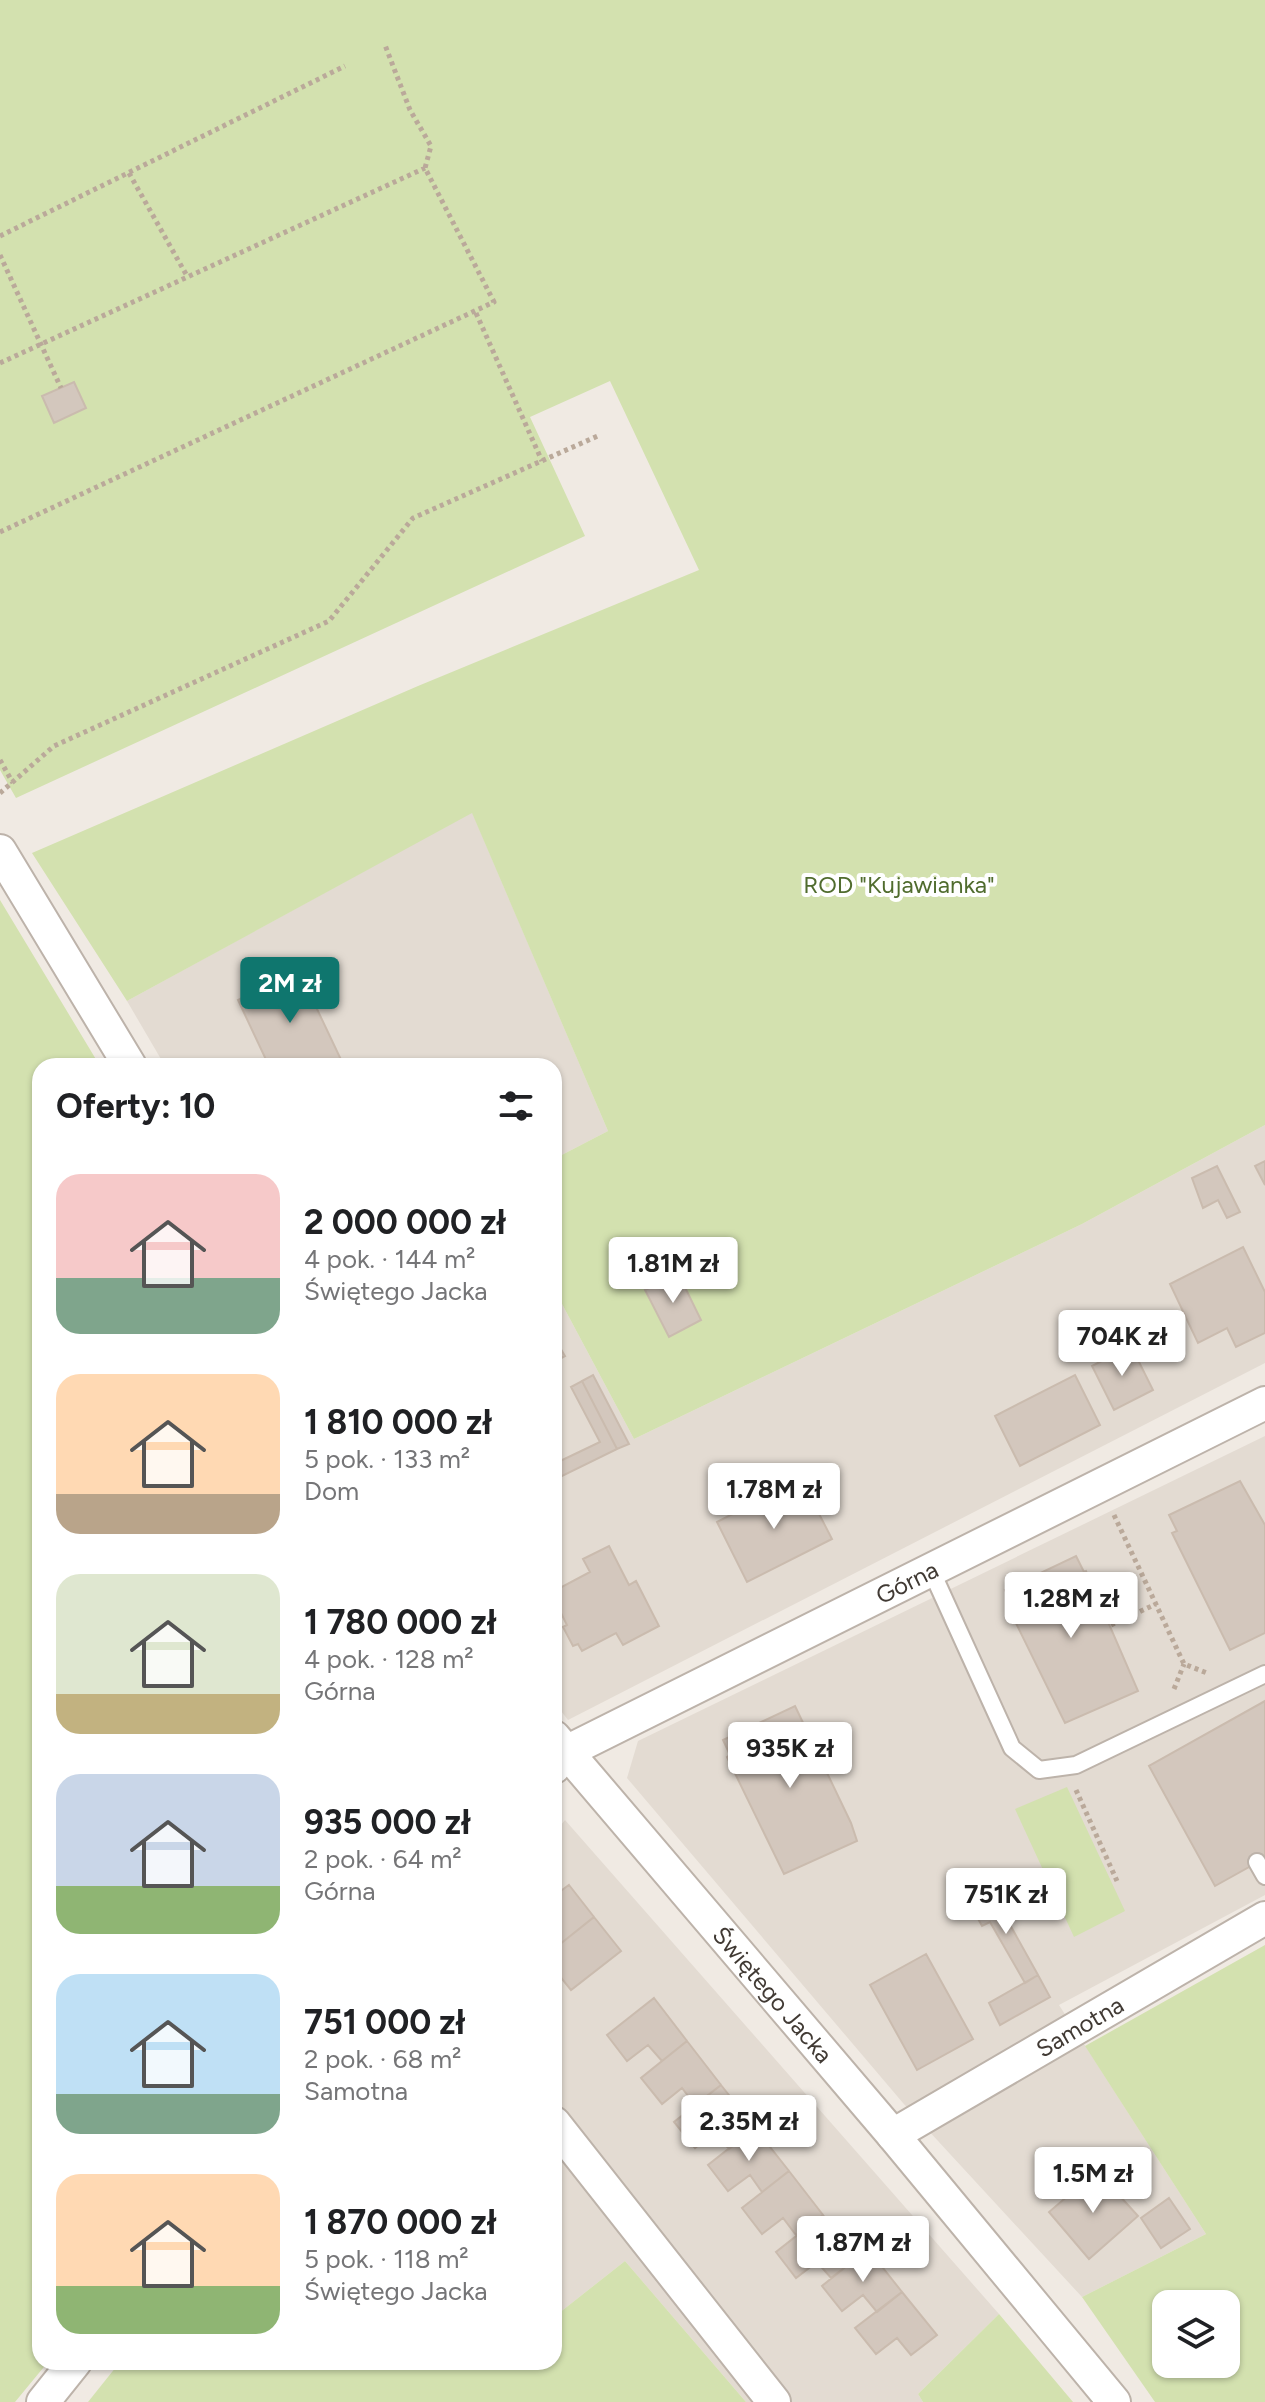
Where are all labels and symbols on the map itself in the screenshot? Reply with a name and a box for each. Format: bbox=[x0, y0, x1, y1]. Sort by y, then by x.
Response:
park label: ROD "Kujawianka" bbox=[803, 870, 995, 899]
pin: 2M zł bbox=[234, 957, 346, 1025]
pin: 1.81M zł bbox=[590, 1237, 756, 1305]
pin: 704K zł bbox=[1048, 1310, 1196, 1378]
pin: 1.78M zł bbox=[691, 1463, 857, 1531]
street label: Górna bbox=[871, 1554, 943, 1610]
pin: 1.28M zł bbox=[988, 1572, 1154, 1640]
pin: 935K zł bbox=[716, 1722, 864, 1790]
pin: 751K zł bbox=[932, 1868, 1080, 1936]
street label: Świętego Jacka bbox=[707, 1920, 839, 2068]
street label: Samotna bbox=[1031, 1989, 1128, 2063]
pin: 2.35M zł bbox=[666, 2095, 832, 2163]
pin: 1.5M zł bbox=[1019, 2147, 1167, 2215]
pin: 1.87M zł bbox=[780, 2216, 946, 2284]

